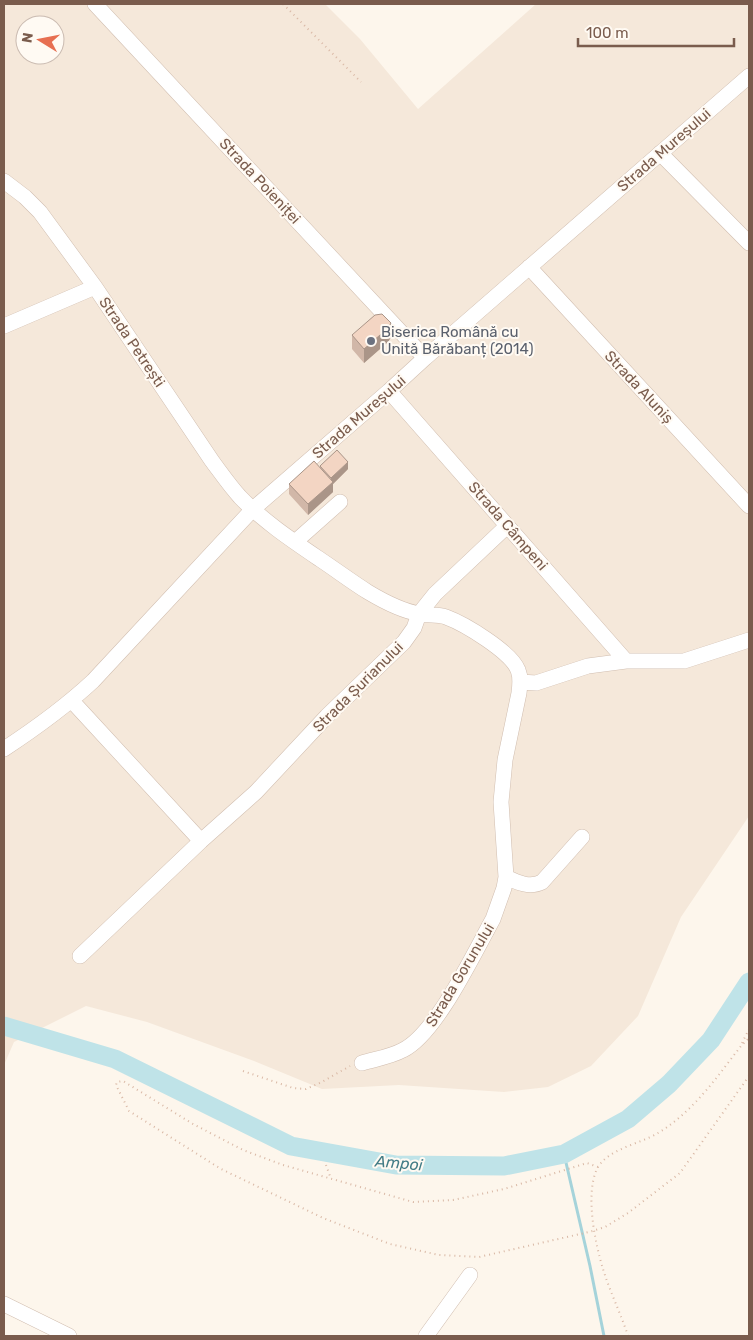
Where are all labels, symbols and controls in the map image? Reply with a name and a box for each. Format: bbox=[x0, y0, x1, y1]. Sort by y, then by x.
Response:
north arrow bbox=[15, 15, 65, 65]
scale bar bbox=[578, 15, 734, 47]
text: 100 m bbox=[586, 24, 628, 42]
text: N bbox=[18, 31, 37, 44]
street label: Strada Mureșului bbox=[614, 105, 714, 195]
street label: Strada Poieniței bbox=[216, 134, 304, 228]
street label: Strada Petrești bbox=[95, 294, 169, 390]
place label: Biserica Română cu Unită Bărăbanț (2014) bbox=[381, 323, 534, 358]
marker: Biserica Română cu Unită Bărăbanț (2014) bbox=[365, 335, 377, 347]
street label: Strada Aluniș bbox=[601, 347, 677, 427]
street label: Strada Mureșului bbox=[309, 372, 409, 462]
street label: Strada Câmpeni bbox=[465, 478, 551, 574]
street label: Strada Șurianului bbox=[309, 638, 407, 736]
street label: Strada Gorunului bbox=[422, 920, 498, 1030]
water label: Ampoi bbox=[373, 1151, 425, 1175]

